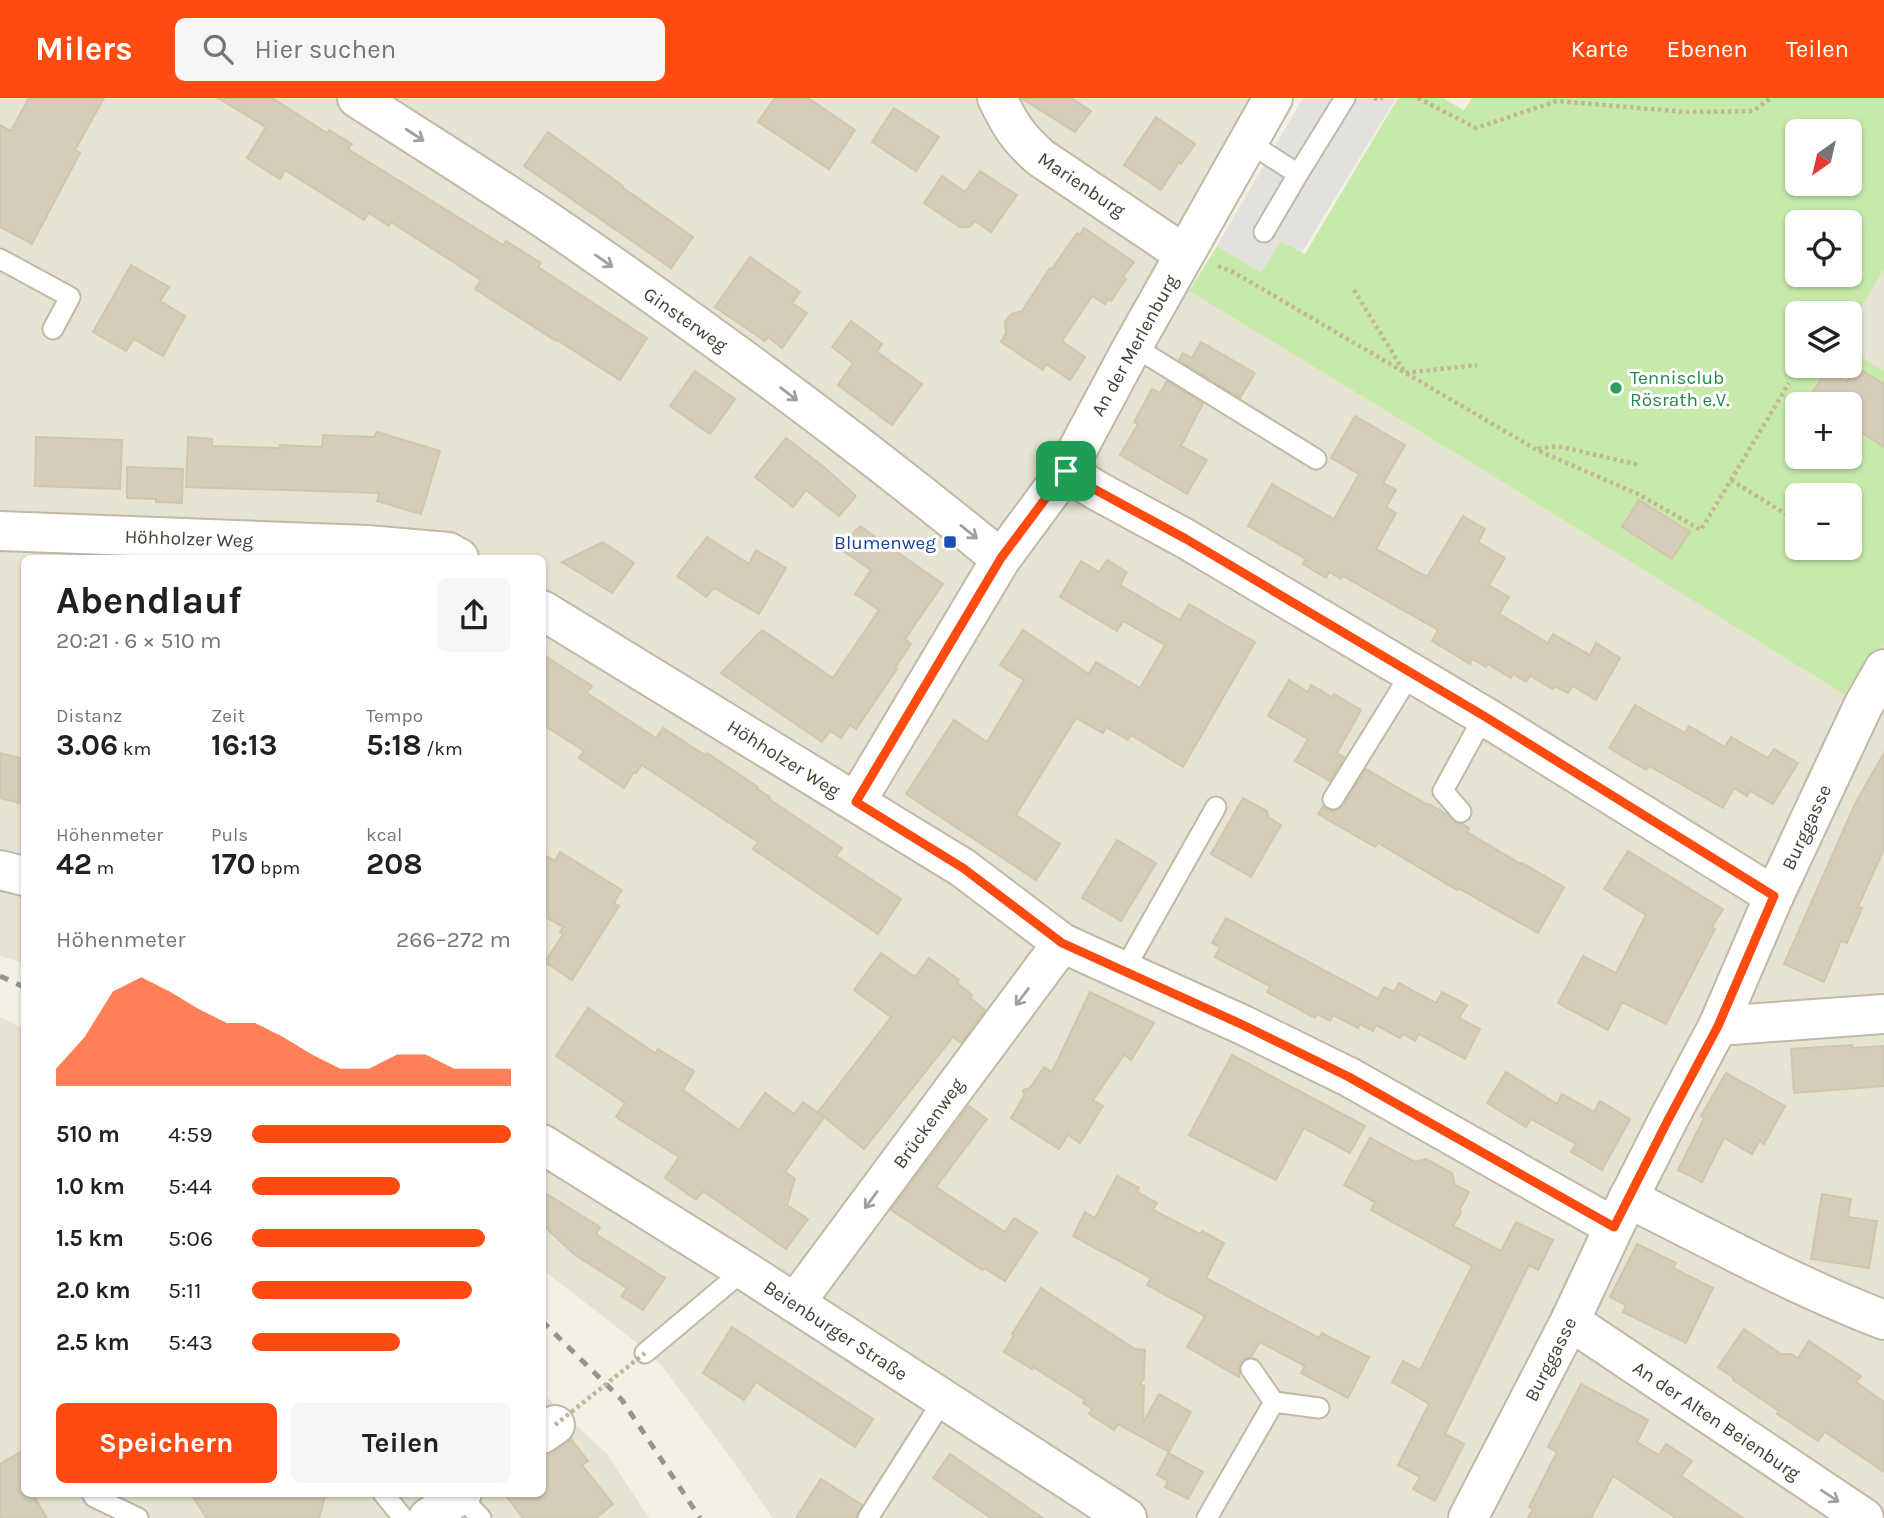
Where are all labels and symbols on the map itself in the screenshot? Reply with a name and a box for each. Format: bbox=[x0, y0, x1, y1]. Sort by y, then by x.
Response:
north arrow bbox=[1785, 119, 1862, 196]
one-way arrow bbox=[404, 128, 424, 142]
street label: Marienburg bbox=[1034, 148, 1129, 222]
one-way arrow bbox=[594, 254, 613, 268]
street label: An der Merlenburg bbox=[1087, 271, 1183, 420]
street label: Ginsterweg bbox=[639, 283, 732, 357]
place label: Tennisclub Rösrath e.V. bbox=[1630, 367, 1730, 411]
marker: Tennisclub Rösrath e.V. bbox=[1608, 380, 1624, 396]
one-way arrow bbox=[779, 386, 797, 401]
pin bbox=[1036, 441, 1096, 501]
one-way arrow bbox=[960, 525, 978, 540]
street label: Höhholzer Weg bbox=[124, 526, 254, 552]
place label: Blumenweg bbox=[834, 532, 936, 554]
marker: Blumenweg bbox=[942, 534, 958, 550]
street label: Höhholzer Weg bbox=[723, 715, 844, 802]
street label: Burggasse bbox=[1778, 781, 1836, 874]
one-way arrow bbox=[1014, 988, 1029, 1006]
street label: Brückenweg bbox=[889, 1074, 969, 1173]
one-way arrow bbox=[864, 1190, 879, 1209]
street label: Beienburger Straße bbox=[759, 1276, 911, 1386]
street label: Burggasse bbox=[1520, 1314, 1581, 1405]
street label: An der Alten Beienburg bbox=[1629, 1357, 1804, 1485]
one-way arrow bbox=[1820, 1489, 1840, 1503]

